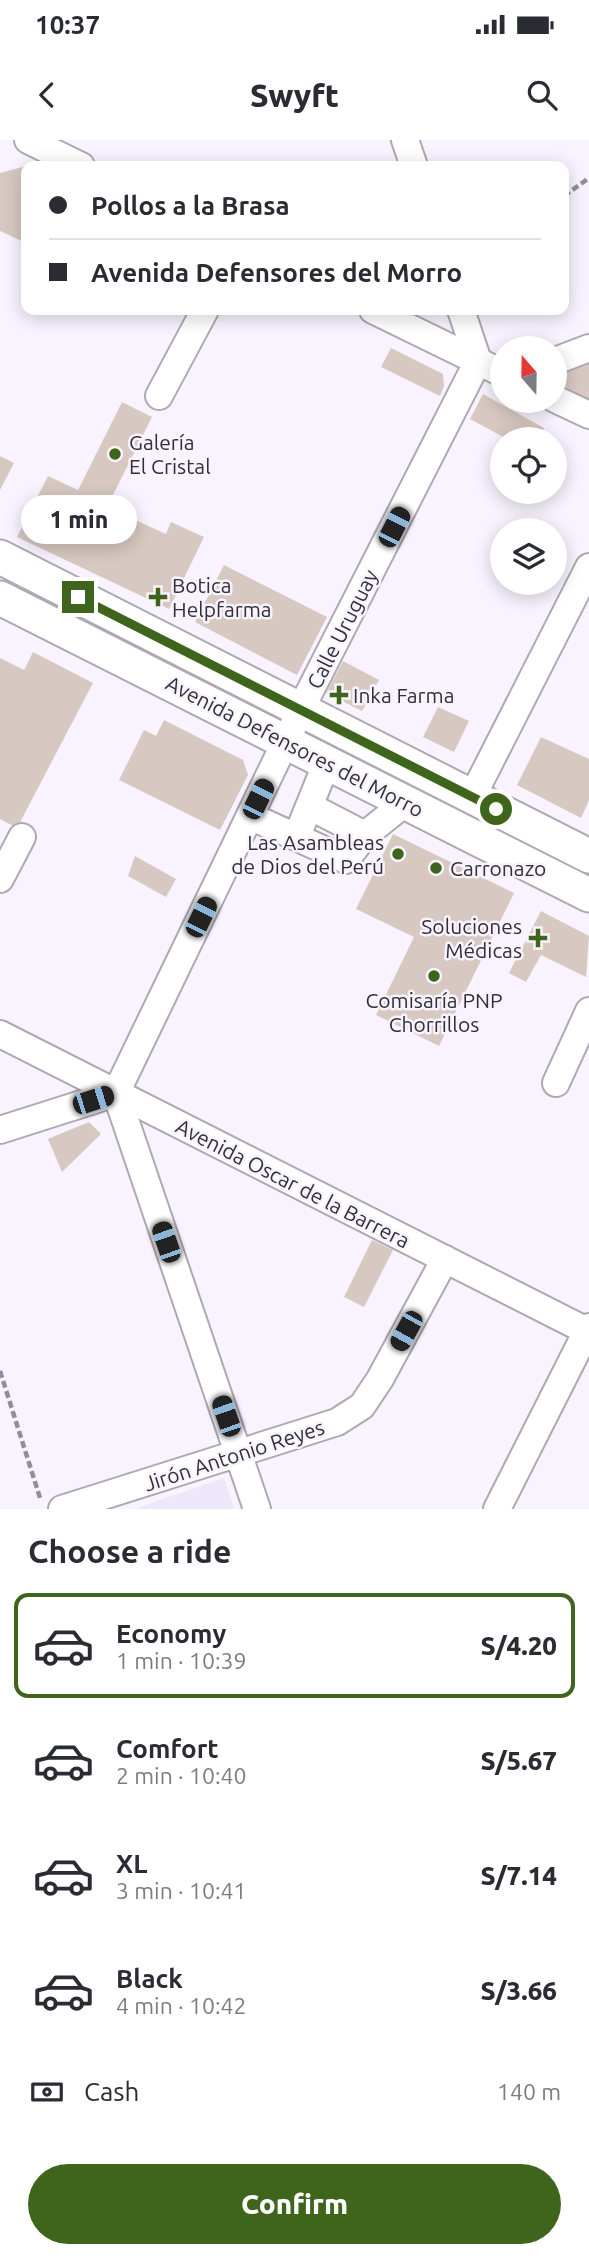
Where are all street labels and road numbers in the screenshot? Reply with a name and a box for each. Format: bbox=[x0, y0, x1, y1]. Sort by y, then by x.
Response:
street label: Calle Uruguay bbox=[302, 565, 382, 693]
street label: Avenida Defensores del Morro bbox=[162, 670, 428, 822]
street label: Avenida Oscar de la Barrera bbox=[172, 1114, 414, 1252]
street label: Jirón Antonio Reyes bbox=[141, 1415, 327, 1495]

